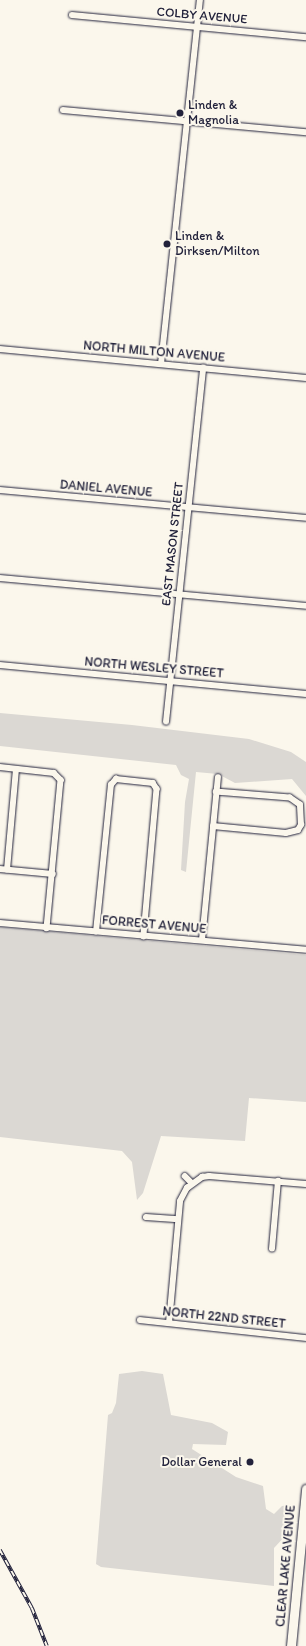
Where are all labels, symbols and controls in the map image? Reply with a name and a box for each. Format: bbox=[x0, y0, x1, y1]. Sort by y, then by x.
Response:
street label: COLBY AVENUE bbox=[156, 4, 248, 28]
place label: Linden & Magnolia bbox=[188, 98, 239, 129]
marker: Linden & Magnolia bbox=[175, 108, 185, 118]
place label: Linden & Dirksen/Milton bbox=[175, 229, 260, 260]
marker: Linden & Dirksen/Milton bbox=[162, 239, 172, 249]
street label: NORTH MILTON AVENUE bbox=[82, 338, 226, 366]
street label: DANIEL AVENUE bbox=[59, 477, 153, 501]
street label: EAST MASON STREET bbox=[159, 481, 187, 607]
street label: NORTH WESLEY STREET bbox=[84, 654, 224, 682]
street label: FORREST AVENUE bbox=[101, 913, 207, 937]
street label: NORTH 22ND STREET bbox=[162, 1304, 286, 1332]
place label: Dollar General bbox=[161, 1454, 242, 1470]
marker: Dollar General bbox=[245, 1457, 255, 1467]
street label: CLEAR LAKE AVENUE bbox=[273, 1505, 299, 1627]

